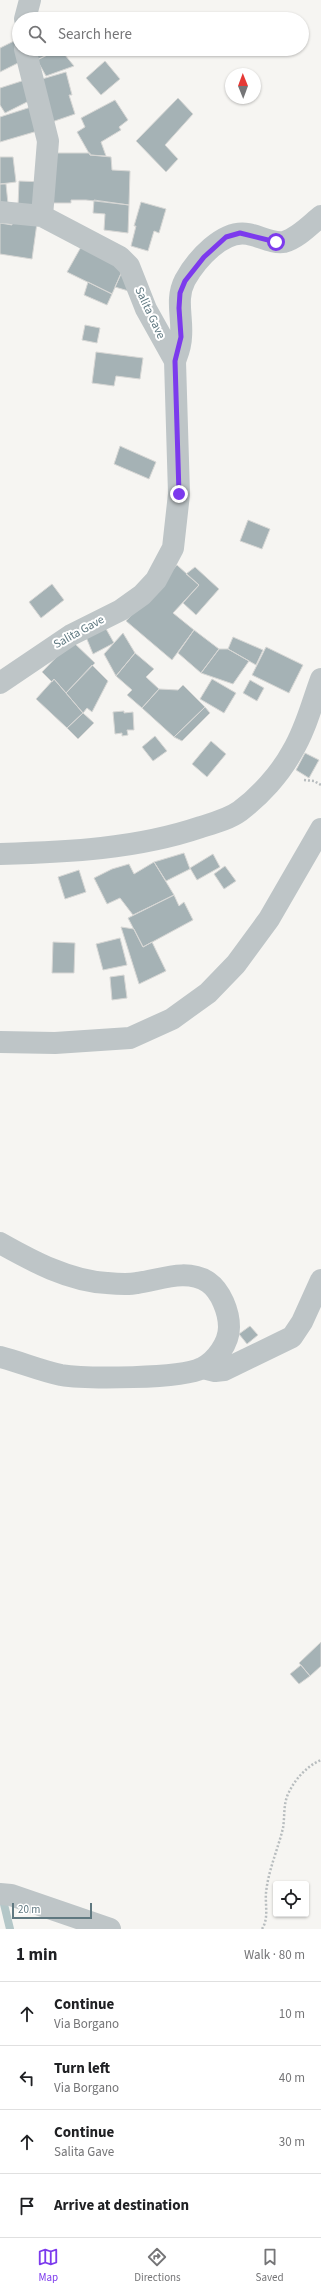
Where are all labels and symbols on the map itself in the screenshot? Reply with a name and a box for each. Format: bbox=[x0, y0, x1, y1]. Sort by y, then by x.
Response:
north arrow bbox=[225, 68, 261, 104]
route start bbox=[267, 233, 285, 251]
street label: Salita Gave bbox=[131, 284, 169, 342]
route end bbox=[170, 485, 188, 503]
street label: Salita Gave bbox=[51, 611, 108, 653]
scale bar bbox=[12, 1901, 92, 1920]

